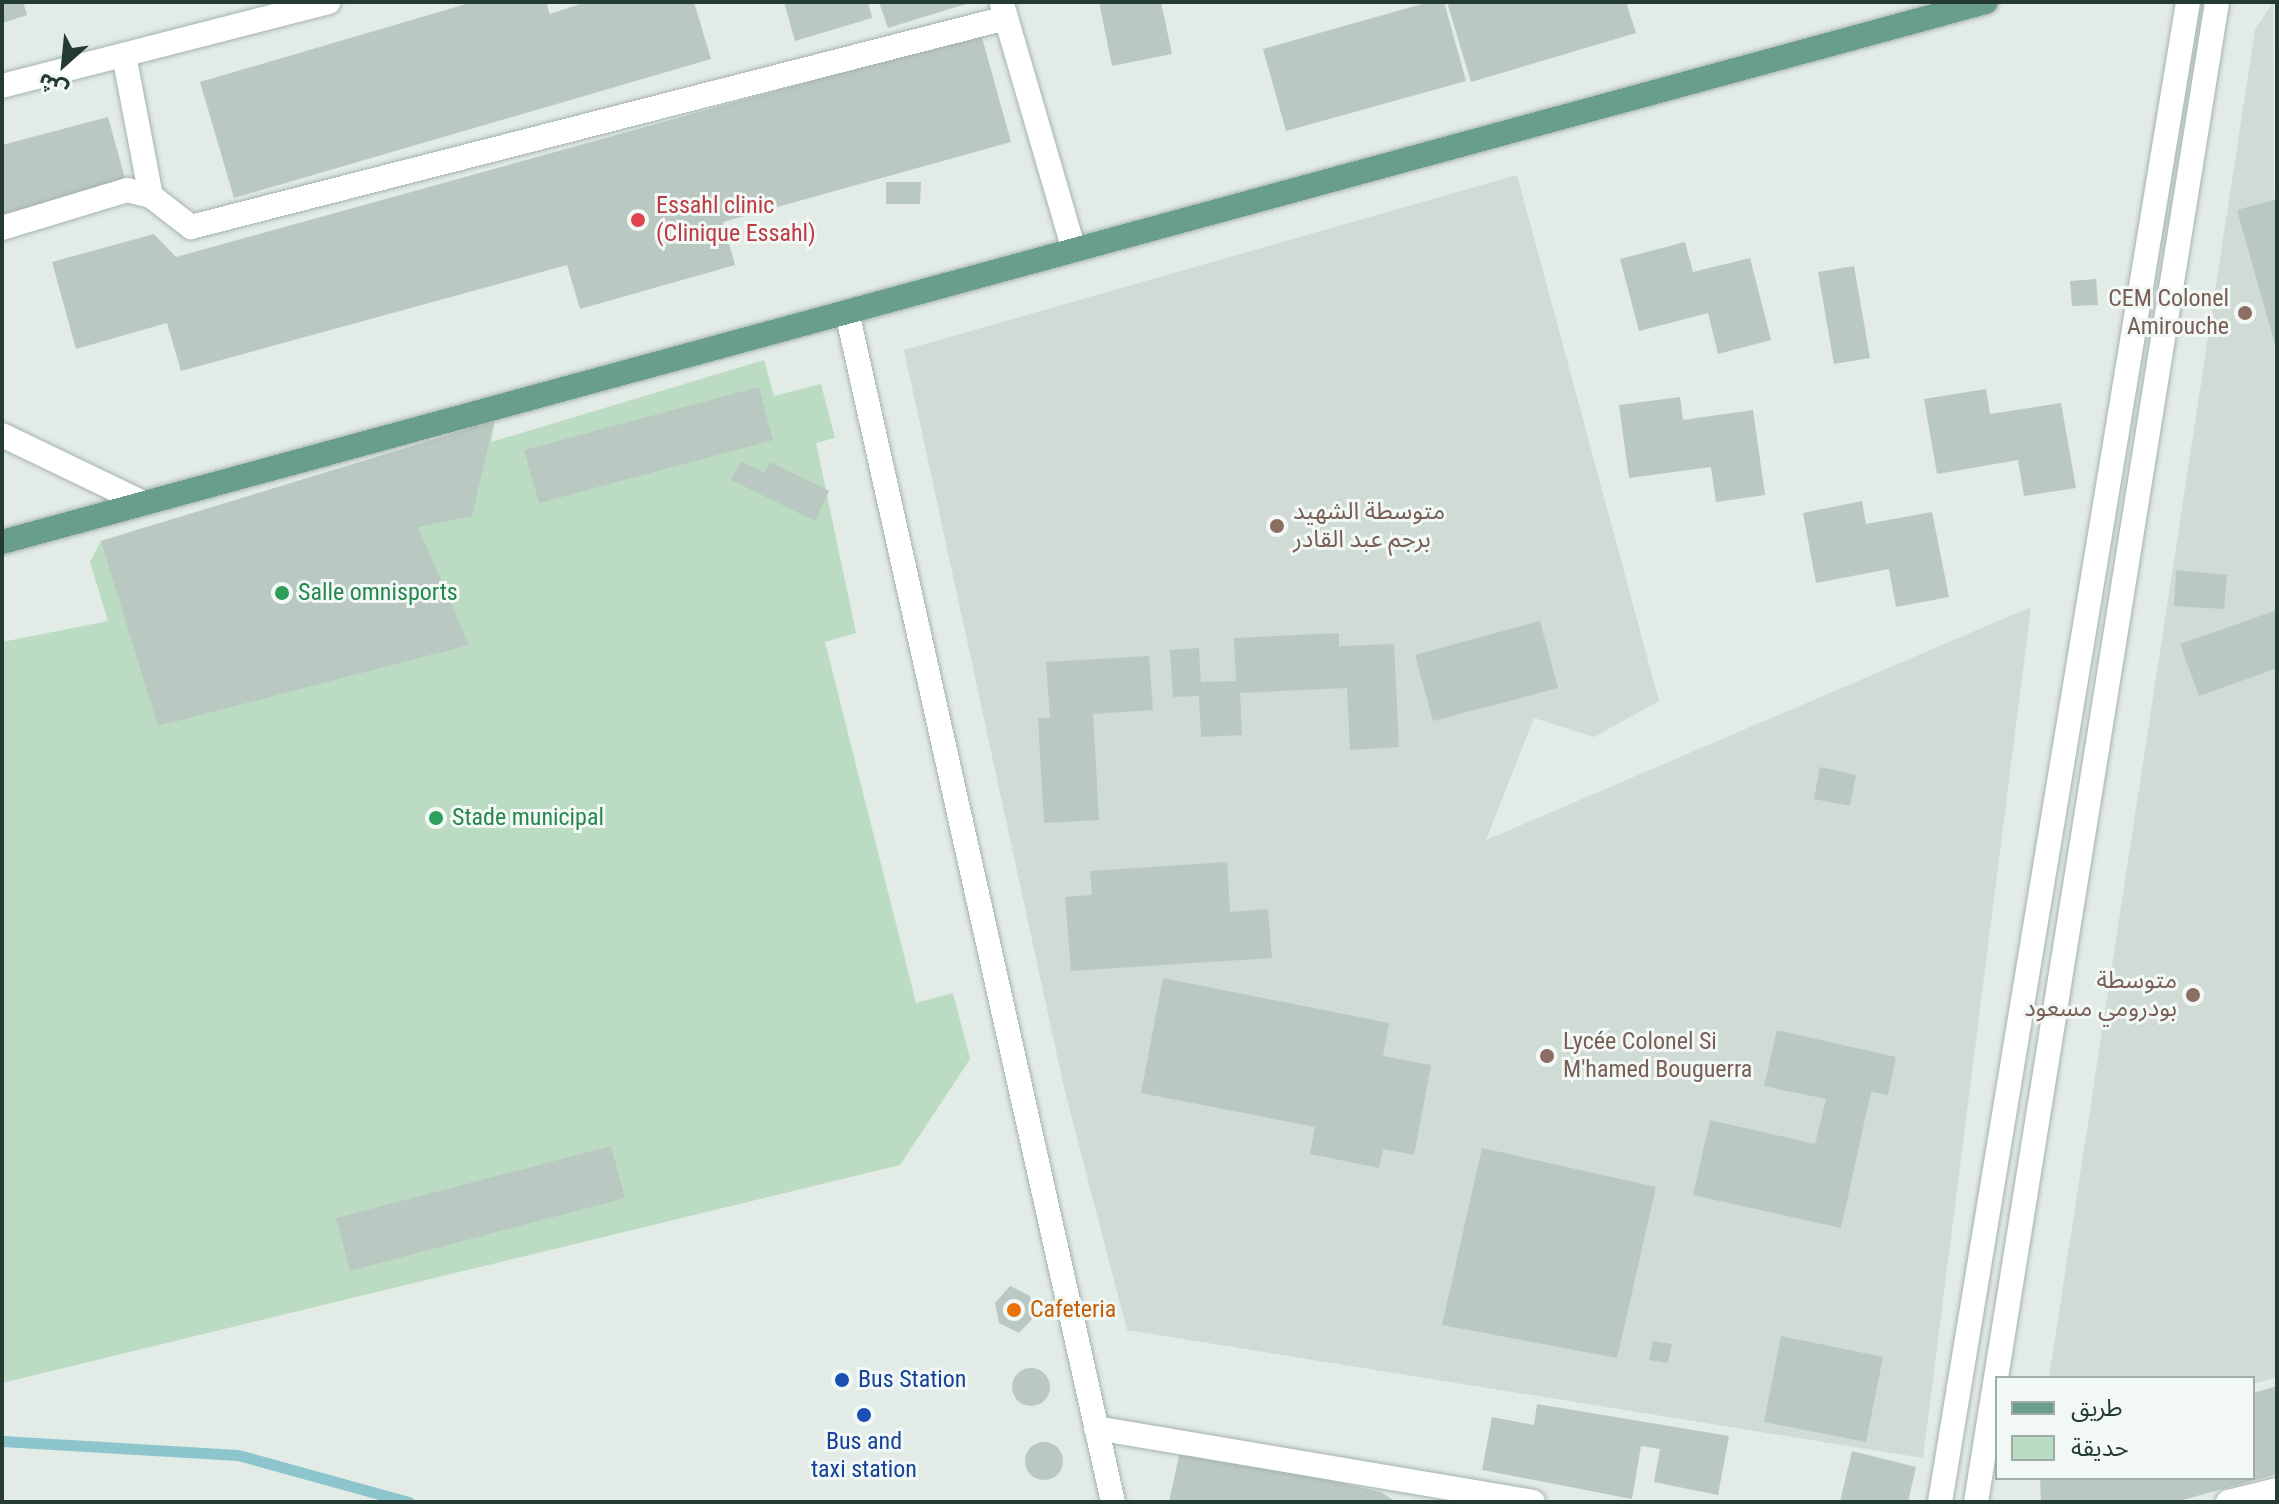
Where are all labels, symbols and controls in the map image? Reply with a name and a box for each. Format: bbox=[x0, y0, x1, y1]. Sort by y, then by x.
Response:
north arrow bbox=[24, 24, 104, 104]
text: ش bbox=[34, 68, 72, 104]
place label: Essahl clinic (Clinique Essahl) bbox=[656, 192, 816, 248]
marker: Essahl clinic (Clinique Essahl) bbox=[627, 209, 649, 231]
place label: CEM Colonel Amirouche bbox=[2108, 285, 2229, 341]
marker: CEM Colonel Amirouche bbox=[2236, 304, 2254, 322]
place label: متوسطة الشهيد برجم عبد القادر bbox=[1293, 498, 1445, 554]
marker: متوسطة الشهيد برجم عبد القادر bbox=[1268, 517, 1286, 535]
place label: Salle omnisports bbox=[298, 579, 458, 607]
marker: Salle omnisports bbox=[273, 584, 291, 602]
place label: Stade municipal bbox=[452, 804, 604, 832]
marker: Stade municipal bbox=[427, 809, 445, 827]
place label: متوسطة بودرومي مسعود bbox=[2024, 967, 2177, 1023]
marker: متوسطة بودرومي مسعود bbox=[2184, 986, 2202, 1004]
place label: Lycée Colonel Si M'hamed Bouguerra bbox=[1563, 1028, 1752, 1084]
marker: Lycée Colonel Si M'hamed Bouguerra bbox=[1538, 1047, 1556, 1065]
place label: Cafeteria bbox=[1030, 1296, 1116, 1324]
marker: Cafeteria bbox=[1005, 1301, 1023, 1319]
place label: Bus Station bbox=[858, 1366, 966, 1394]
marker: Bus Station bbox=[833, 1371, 851, 1389]
legend bbox=[1995, 1376, 2255, 1480]
text: طريق bbox=[2071, 1394, 2123, 1422]
marker: Bus and taxi station bbox=[855, 1406, 873, 1424]
place label: Bus and taxi station bbox=[811, 1428, 917, 1484]
text: حديقة bbox=[2071, 1434, 2129, 1462]

